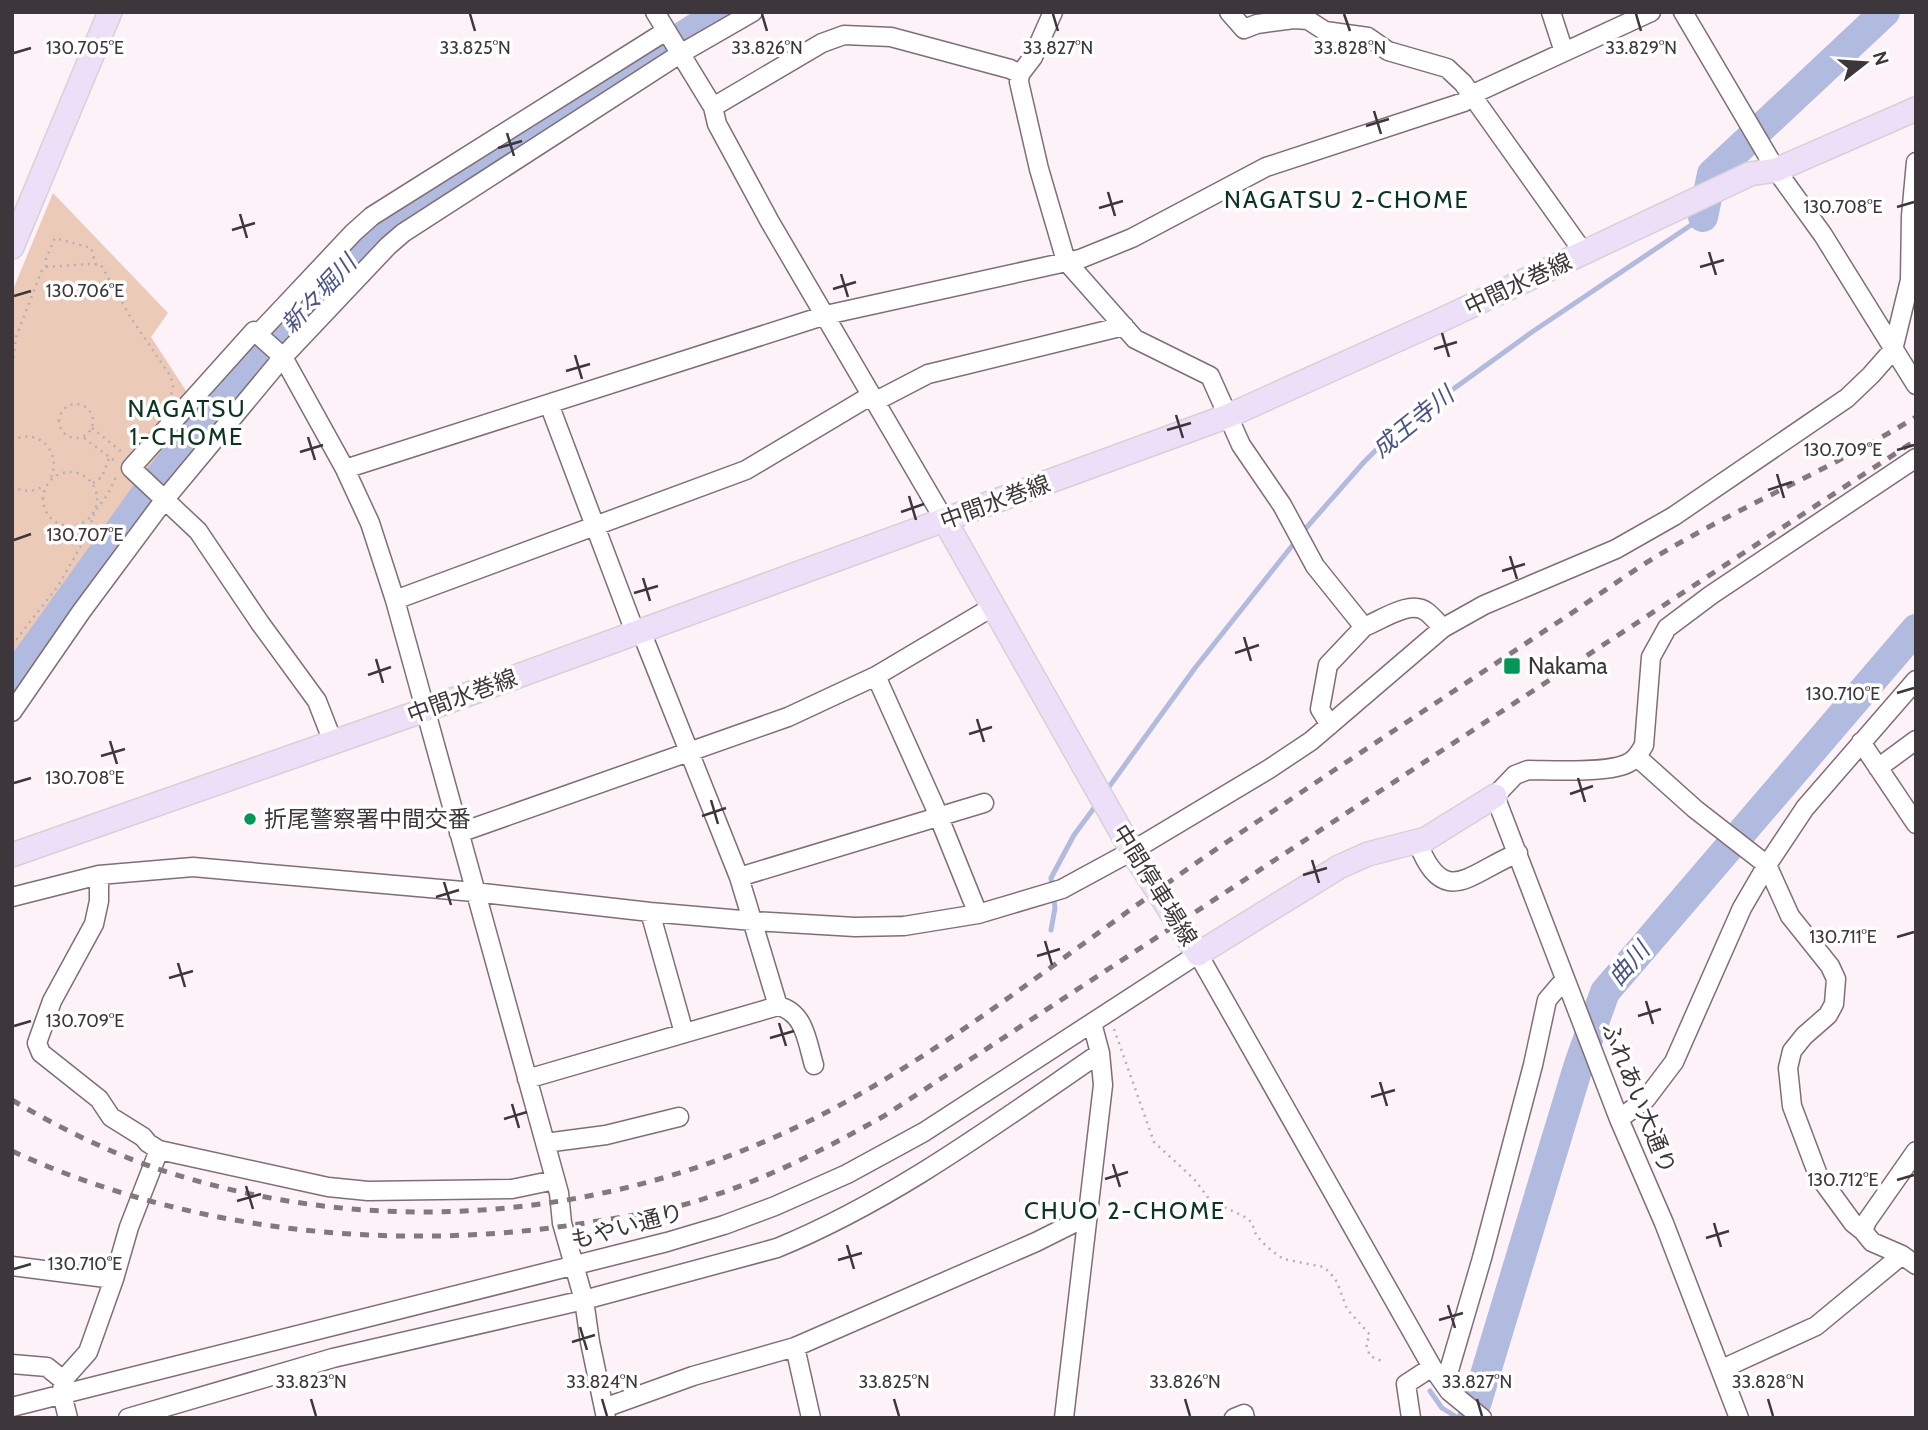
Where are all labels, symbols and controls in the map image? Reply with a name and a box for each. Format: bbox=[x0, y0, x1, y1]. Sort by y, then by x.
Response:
north arrow bbox=[1830, 28, 1900, 98]
text: 130.705°E bbox=[46, 37, 124, 59]
text: 33.825°N bbox=[439, 37, 511, 59]
text: 33.826°N bbox=[731, 37, 803, 59]
text: 33.827°N bbox=[1023, 37, 1093, 59]
text: 33.828°N bbox=[1314, 37, 1386, 59]
text: 33.829°N bbox=[1605, 37, 1677, 59]
text: N bbox=[1868, 48, 1894, 68]
district label: NAGATSU 2-CHOME bbox=[1224, 185, 1470, 214]
text: 130.708°E bbox=[1803, 196, 1883, 218]
water label: 新々堀川 bbox=[275, 246, 364, 339]
street label: 中間水巻線 bbox=[1460, 247, 1576, 321]
text: 130.706°E bbox=[46, 280, 124, 302]
water label: 成王寺川 bbox=[1366, 378, 1461, 463]
district label: NAGATSU 1-CHOME bbox=[127, 394, 247, 451]
text: 130.709°E bbox=[1804, 439, 1882, 461]
street label: 中間水巻線 bbox=[936, 469, 1054, 535]
text: 130.707°E bbox=[46, 524, 124, 546]
place label: Nakama bbox=[1528, 652, 1607, 680]
marker: Nakama bbox=[1502, 656, 1522, 676]
street label: 中間水巻線 bbox=[403, 663, 521, 729]
text: 130.710°E bbox=[1806, 683, 1880, 705]
text: 130.708°E bbox=[45, 767, 125, 789]
place label: 折尾警察署中間交番 bbox=[264, 805, 471, 833]
marker: 折尾警察署中間交番 bbox=[242, 811, 258, 827]
street label: 中間停車場線 bbox=[1107, 819, 1203, 951]
text: 130.711°E bbox=[1809, 926, 1877, 948]
water label: 曲川 bbox=[1602, 934, 1657, 991]
text: 130.709°E bbox=[46, 1010, 124, 1032]
street label: ふれあい大通り bbox=[1596, 1018, 1682, 1178]
text: 130.712°E bbox=[1807, 1169, 1879, 1191]
district label: CHUO 2-CHOME bbox=[1024, 1196, 1226, 1225]
street label: もやい通り bbox=[568, 1198, 686, 1254]
text: 130.710°E bbox=[48, 1253, 122, 1275]
text: 33.823°N bbox=[275, 1371, 347, 1393]
text: 33.824°N bbox=[566, 1371, 638, 1393]
text: 33.825°N bbox=[858, 1371, 930, 1393]
text: 33.826°N bbox=[1149, 1371, 1221, 1393]
text: 33.827°N bbox=[1442, 1371, 1512, 1393]
text: 33.828°N bbox=[1732, 1371, 1804, 1393]

